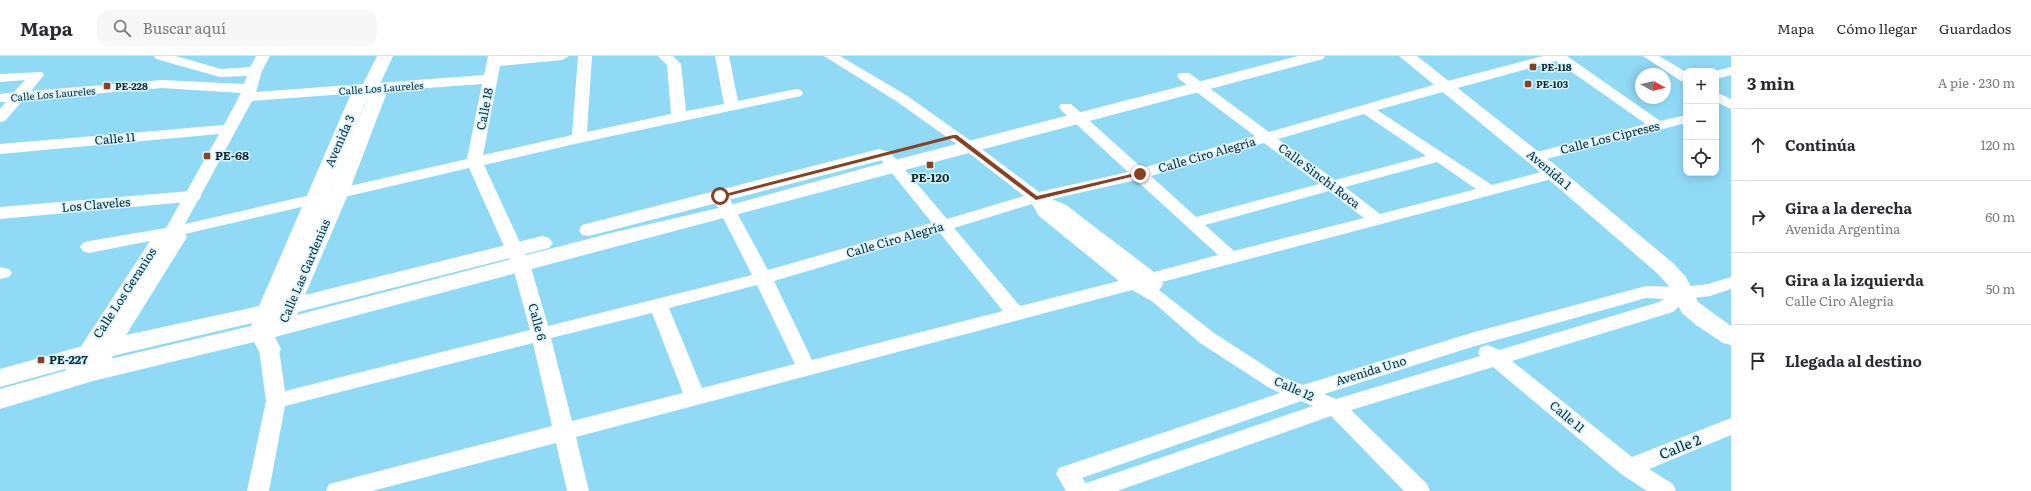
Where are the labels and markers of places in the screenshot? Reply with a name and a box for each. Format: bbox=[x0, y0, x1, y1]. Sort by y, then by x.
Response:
place label: PE-118 bbox=[1541, 59, 1572, 74]
marker: PE-118 bbox=[1528, 62, 1538, 72]
place label: PE-103 bbox=[1536, 76, 1569, 91]
place label: PE-228 bbox=[115, 78, 148, 93]
marker: PE-103 bbox=[1523, 79, 1533, 89]
marker: PE-228 bbox=[102, 81, 112, 91]
place label: PE-68 bbox=[215, 146, 249, 164]
marker: PE-68 bbox=[202, 151, 212, 161]
marker: PE-120 bbox=[925, 160, 935, 170]
place label: PE-120 bbox=[911, 168, 950, 186]
place label: PE-227 bbox=[49, 350, 88, 368]
marker: PE-227 bbox=[36, 355, 46, 365]

